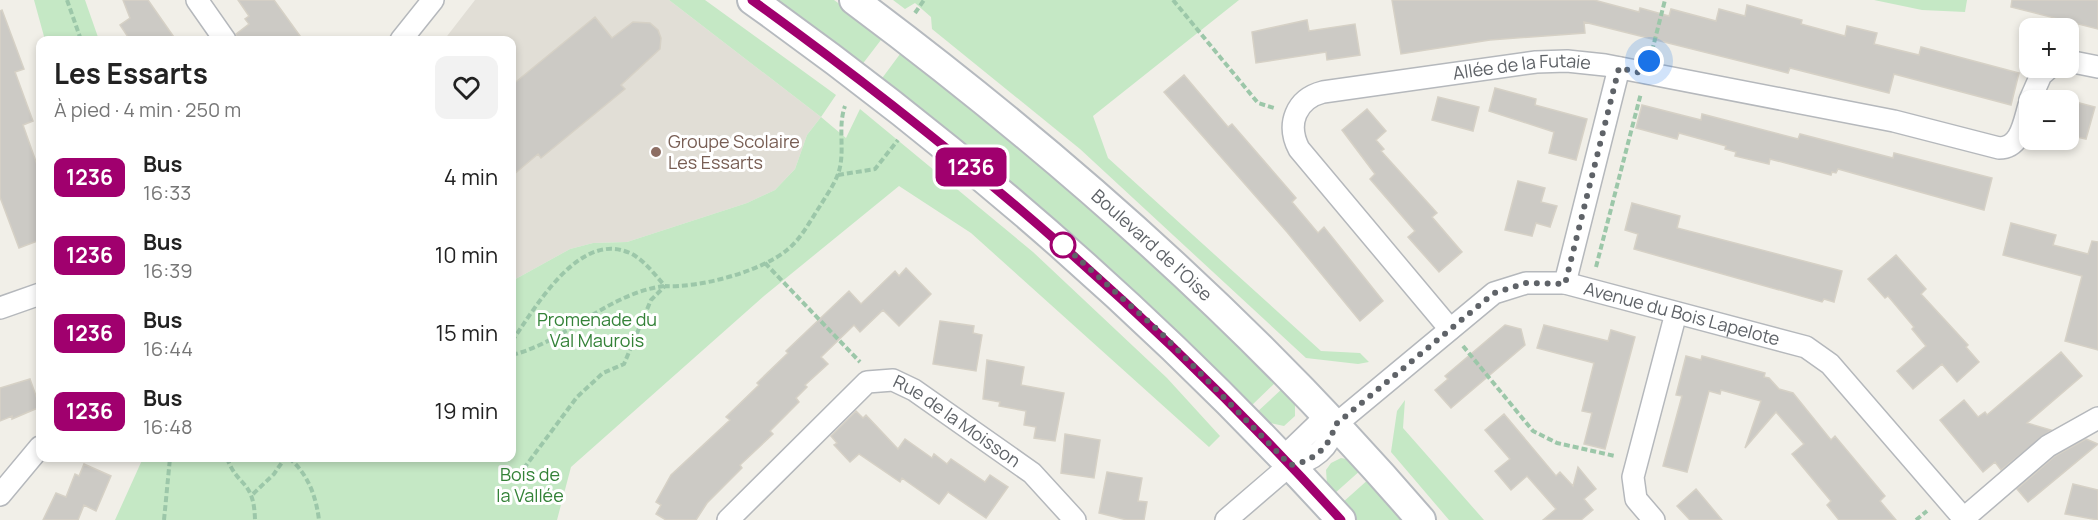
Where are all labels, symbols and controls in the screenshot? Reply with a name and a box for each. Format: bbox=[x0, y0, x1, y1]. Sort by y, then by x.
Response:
map controls bbox=[2019, 18, 2079, 150]
button: + bbox=[2019, 18, 2079, 78]
your location bbox=[1634, 46, 1664, 76]
street label: Allée de la Futaie bbox=[1451, 48, 1592, 85]
text: Les Essarts bbox=[54, 54, 208, 92]
button: heart bbox=[435, 56, 498, 119]
button: − bbox=[2019, 90, 2079, 150]
text: À pied · 4 min · 250 m bbox=[54, 96, 241, 123]
place label: Groupe Scolaire Les Essarts bbox=[668, 129, 800, 174]
marker: Groupe Scolaire Les Essarts bbox=[649, 145, 663, 159]
line badge: 1236 bbox=[929, 148, 1013, 186]
text: Bus bbox=[143, 149, 183, 179]
text: 1236 bbox=[948, 153, 994, 181]
text: 4 min bbox=[444, 162, 498, 192]
text: 1236 bbox=[66, 163, 113, 191]
text: 16:33 bbox=[143, 179, 191, 206]
street label: Boulevard de l'Oise bbox=[1087, 183, 1218, 306]
text: Bus bbox=[143, 227, 183, 257]
unlabelled marker bbox=[1050, 232, 1076, 258]
text: 10 min bbox=[435, 240, 498, 270]
text: 1236 bbox=[66, 241, 113, 269]
text: 16:39 bbox=[143, 257, 193, 284]
street label: Avenue du Bois Lapelote bbox=[1581, 276, 1783, 351]
text: Bus bbox=[143, 305, 183, 335]
park label: Promenade du Val Maurois bbox=[537, 307, 657, 352]
text: 15 min bbox=[435, 318, 498, 348]
text: 1236 bbox=[66, 319, 113, 347]
text: 16:44 bbox=[143, 335, 193, 362]
street label: Rue de la Moisson bbox=[890, 369, 1026, 472]
text: Bus bbox=[143, 383, 183, 413]
text: 19 min bbox=[435, 396, 498, 426]
text: 1236 bbox=[66, 397, 113, 425]
text: 16:48 bbox=[143, 413, 193, 440]
park label: Bois de la Vallée bbox=[496, 462, 564, 507]

